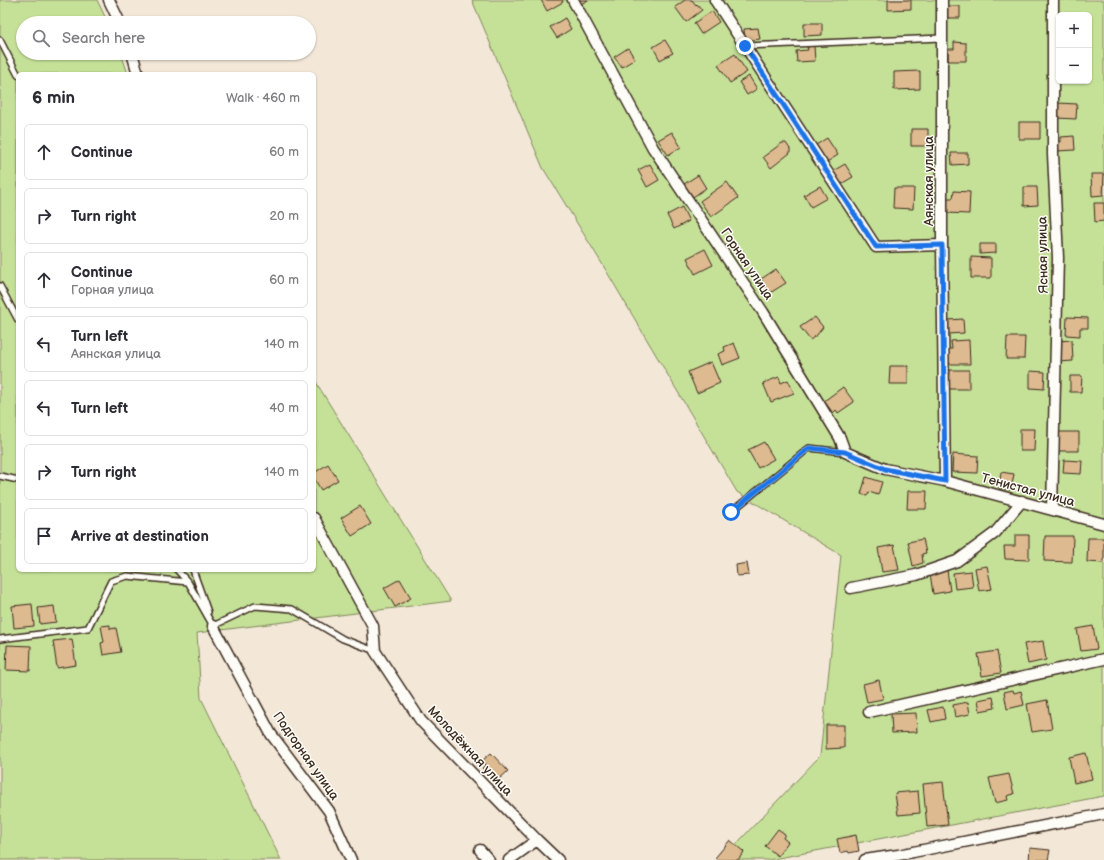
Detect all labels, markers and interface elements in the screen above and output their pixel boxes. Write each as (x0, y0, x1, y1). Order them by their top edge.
map controls (1056, 12, 1092, 84)
button: + (1056, 12, 1092, 48)
search box (16, 16, 316, 60)
icon: search (30, 27, 52, 49)
text: Search here (62, 29, 145, 48)
route end (736, 37, 754, 55)
button: − (1056, 48, 1092, 84)
text: 6 min (32, 88, 75, 108)
text: Walk · 460 m (226, 90, 300, 106)
street label: Аянская улица (921, 136, 937, 227)
icon: ahead (33, 141, 55, 163)
text: Continue (71, 143, 133, 162)
text: 60 m (269, 144, 299, 160)
icon: right (33, 205, 55, 227)
text: Turn right (71, 207, 136, 226)
text: 20 m (269, 208, 299, 224)
street label: Ясная улица (1034, 216, 1052, 294)
street label: Горная улица (717, 225, 777, 303)
text: Continue (71, 263, 133, 282)
icon: ahead (33, 269, 55, 291)
text: 60 m (269, 272, 299, 288)
text: Горная улица (71, 282, 154, 298)
text: Turn left (71, 327, 128, 346)
icon: left (33, 333, 55, 355)
text: 140 m (264, 336, 299, 352)
text: Аянская улица (71, 346, 161, 362)
icon: left (33, 397, 55, 419)
text: Turn left (71, 399, 128, 418)
text: 40 m (269, 400, 299, 416)
icon: right (33, 461, 55, 483)
text: Turn right (71, 463, 136, 482)
text: 140 m (264, 464, 299, 480)
street label: Тенистая улица (980, 470, 1077, 510)
route start (722, 503, 740, 521)
icon: arrive (33, 525, 55, 547)
text: Arrive at destination (71, 527, 209, 546)
street label: Молодёжная улица (424, 703, 516, 800)
street label: Подгорная улица (269, 709, 343, 804)

